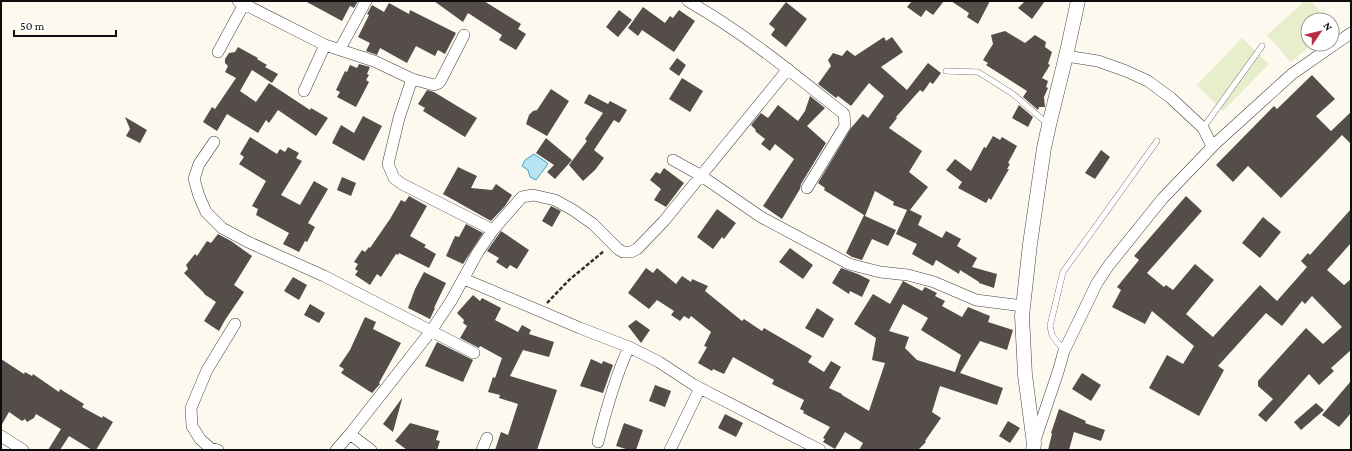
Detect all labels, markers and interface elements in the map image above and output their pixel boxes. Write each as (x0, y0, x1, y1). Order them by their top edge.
scale bar (14, 12, 116, 38)
north arrow (1300, 12, 1340, 52)
text: 50 m (20, 19, 45, 33)
text: N (1321, 20, 1336, 33)

